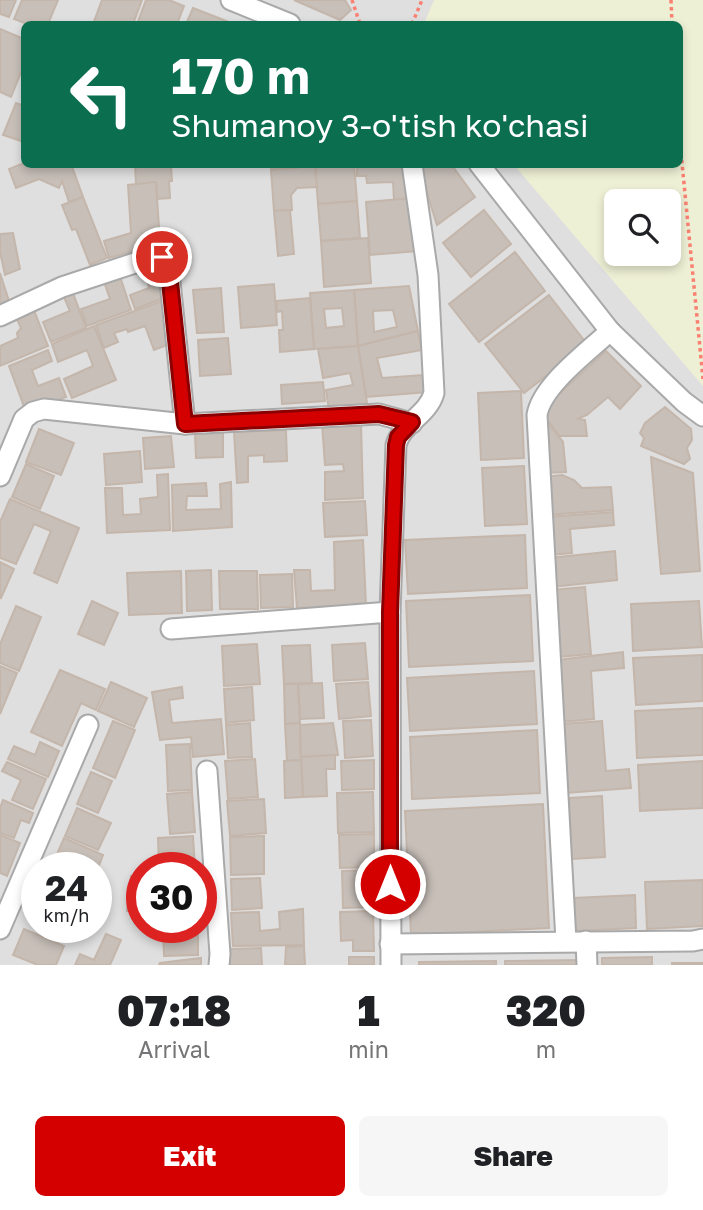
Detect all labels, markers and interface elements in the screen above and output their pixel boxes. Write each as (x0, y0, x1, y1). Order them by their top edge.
text: 170 m (171, 46, 310, 105)
icon: left (56, 49, 147, 140)
text: Shumanoy 3-o'tish ko'chasi (171, 106, 589, 144)
map controls (604, 189, 681, 266)
button: search (604, 189, 681, 266)
pin (132, 227, 192, 287)
icon: arrive (143, 238, 181, 276)
position arrow (353, 847, 427, 921)
speed limit sign: 30 (126, 852, 217, 943)
text: 24 (45, 867, 88, 909)
text: km/h (44, 904, 89, 926)
text: 07:18 (117, 985, 231, 1035)
text: 1 (357, 985, 380, 1035)
text: 320 (506, 985, 586, 1035)
text: Arrival (138, 1035, 210, 1063)
text: min (348, 1035, 389, 1063)
text: m (536, 1035, 556, 1063)
button: Exit (35, 1116, 345, 1196)
button: Share (359, 1116, 668, 1196)

